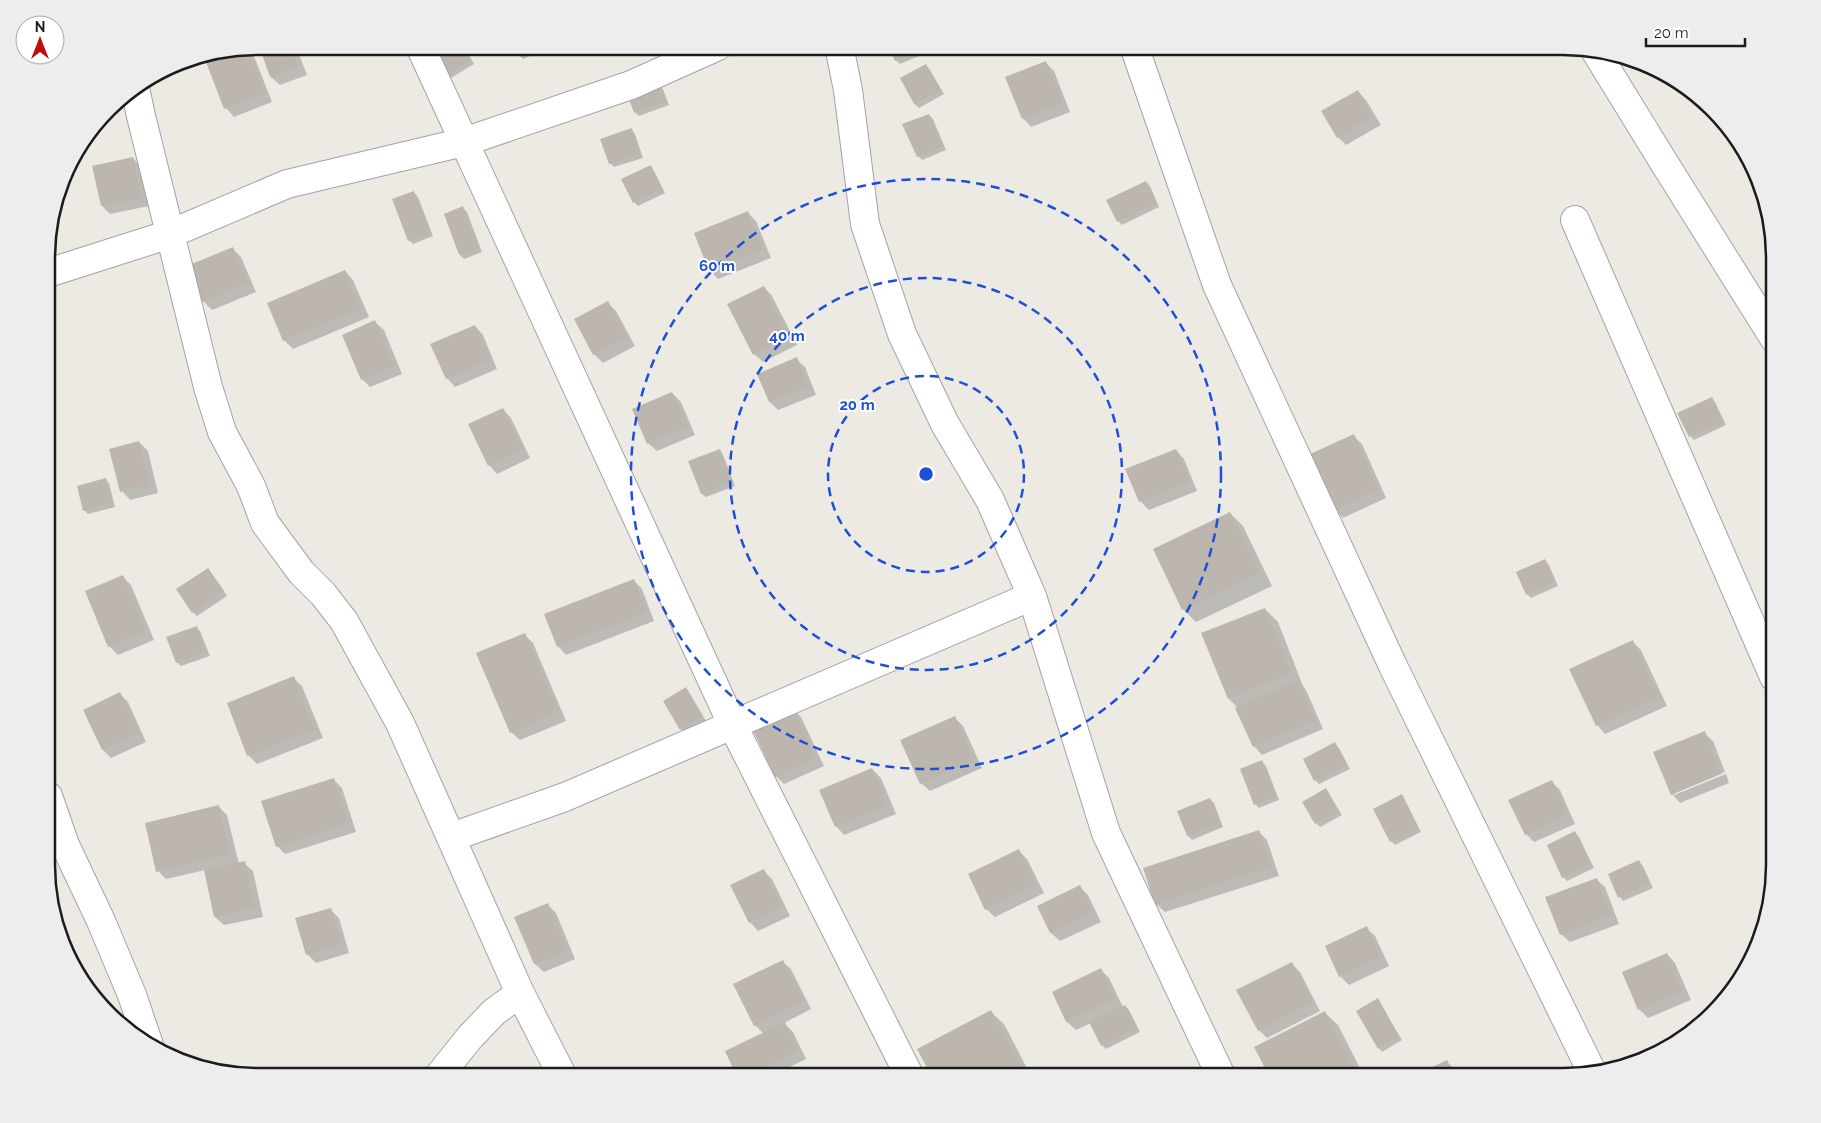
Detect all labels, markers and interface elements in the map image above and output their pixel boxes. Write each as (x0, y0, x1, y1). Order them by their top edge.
north arrow (15, 15, 65, 65)
scale bar (1646, 15, 1745, 47)
text: N (35, 19, 45, 35)
text: 20 m (1654, 24, 1689, 42)
text: 60 m (699, 257, 735, 275)
text: 40 m (769, 327, 805, 345)
text: 20 m (839, 396, 875, 414)
centre of rings (917, 465, 935, 483)

